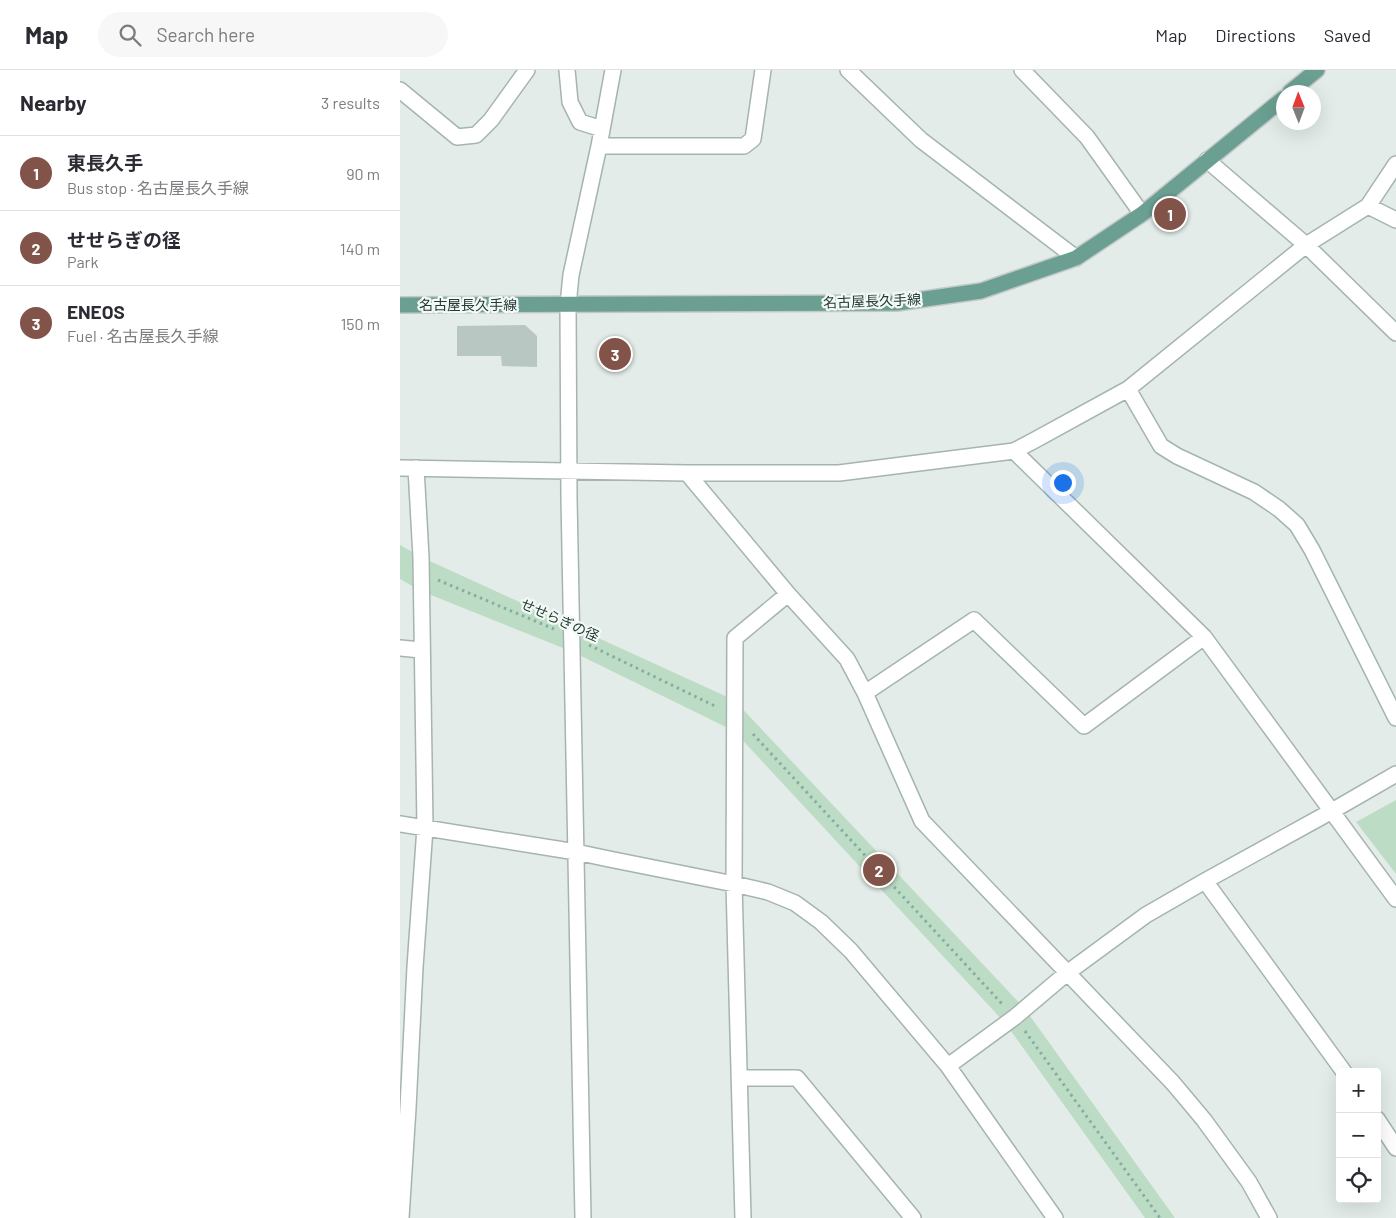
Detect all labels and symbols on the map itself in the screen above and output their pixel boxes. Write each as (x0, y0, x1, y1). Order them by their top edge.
north arrow (1276, 85, 1321, 130)
pin: 1 (1154, 195, 1186, 233)
street label: 名古屋長久手線 (823, 290, 921, 311)
street label: 名古屋長久手線 (419, 296, 517, 313)
pin: 3 (599, 335, 631, 373)
your location (1050, 470, 1076, 496)
street label: せせらぎの径 (518, 595, 602, 644)
pin: 2 (863, 851, 895, 889)

